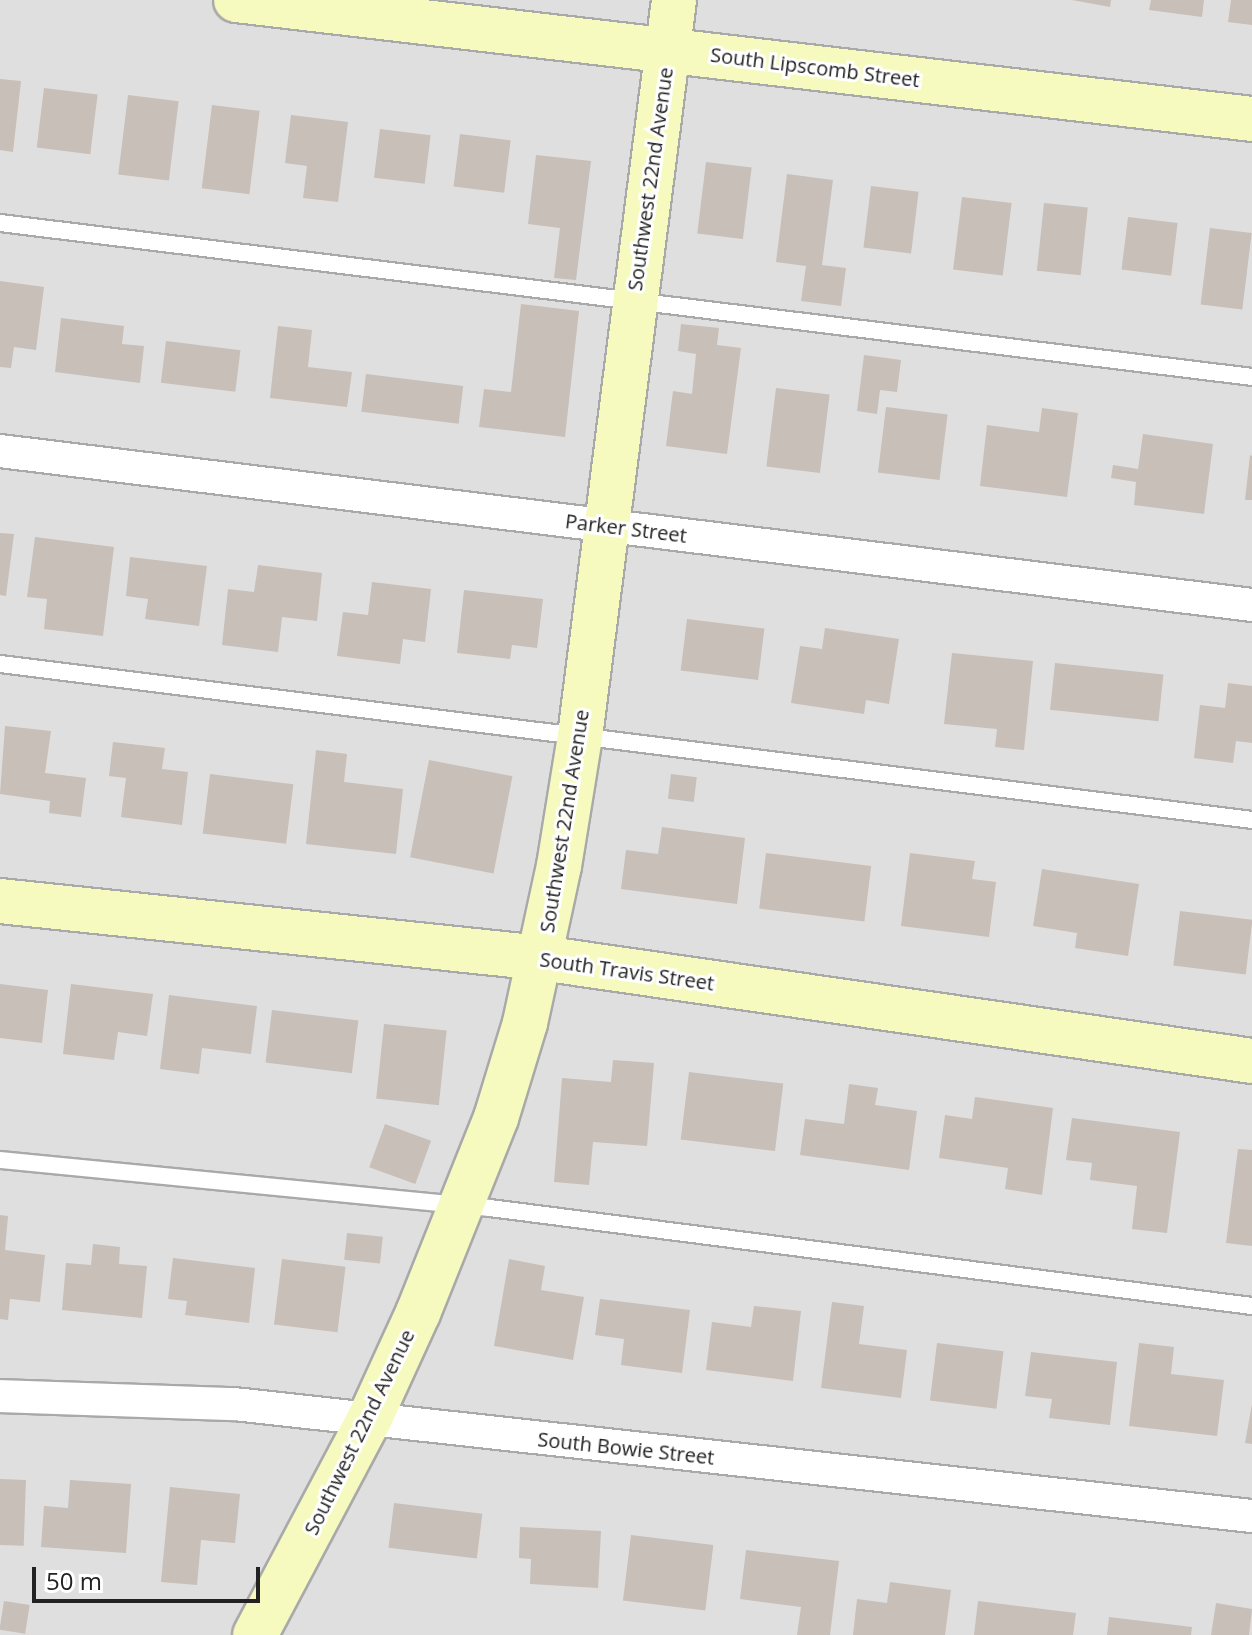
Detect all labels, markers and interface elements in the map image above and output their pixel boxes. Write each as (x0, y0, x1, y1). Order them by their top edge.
street label: South Lipscomb Street (709, 42, 921, 92)
street label: Southwest 22nd Avenue (622, 66, 678, 292)
street label: Parker Street (564, 509, 688, 547)
street label: Southwest 22nd Avenue (535, 708, 593, 934)
street label: South Travis Street (538, 947, 716, 995)
street label: Southwest 22nd Avenue (299, 1325, 419, 1539)
street label: South Bowie Street (536, 1427, 716, 1469)
scale bar (36, 1551, 264, 1601)
text: 50 m (46, 1564, 102, 1597)

